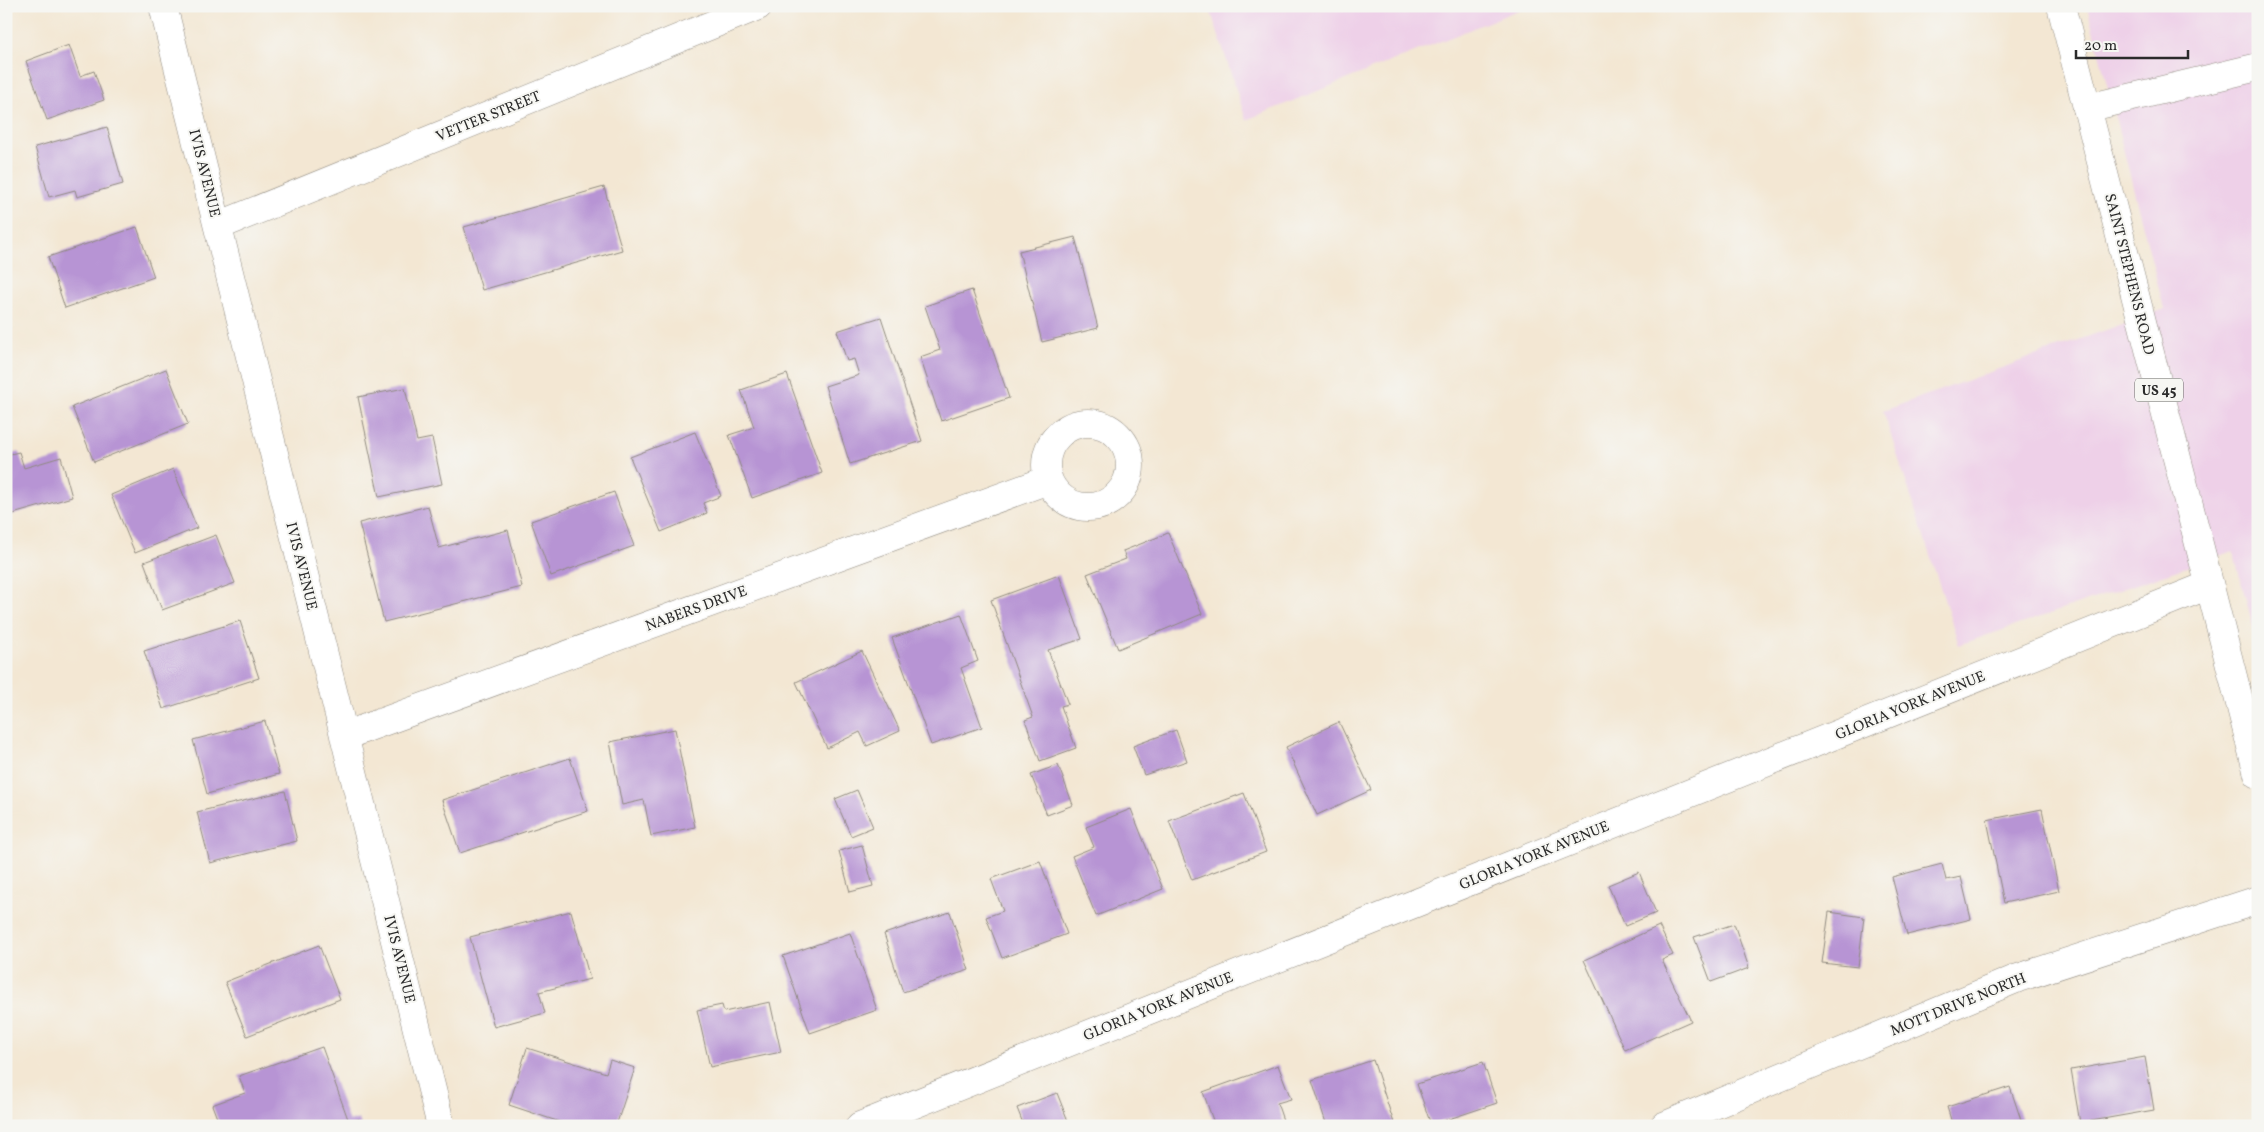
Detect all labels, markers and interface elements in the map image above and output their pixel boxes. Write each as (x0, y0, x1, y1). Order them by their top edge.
scale bar (2076, 28, 2189, 60)
text: 20 m (2084, 36, 2117, 57)
street label: VETTER STREET (433, 87, 544, 148)
street label: IVIS AVENUE (182, 127, 225, 220)
street label: SAINT STEPHENS ROAD (2098, 192, 2159, 357)
road number: US 45 (2135, 378, 2183, 402)
street label: IVIS AVENUE (279, 520, 322, 613)
street label: NABERS DRIVE (643, 581, 750, 638)
street label: GLORIA YORK AVENUE (1832, 667, 1989, 746)
street label: GLORIA YORK AVENUE (1456, 817, 1613, 896)
street label: IVIS AVENUE (377, 913, 420, 1006)
street label: GLORIA YORK AVENUE (1080, 968, 1237, 1047)
street label: MOTT DRIVE NORTH (1888, 969, 2030, 1042)

